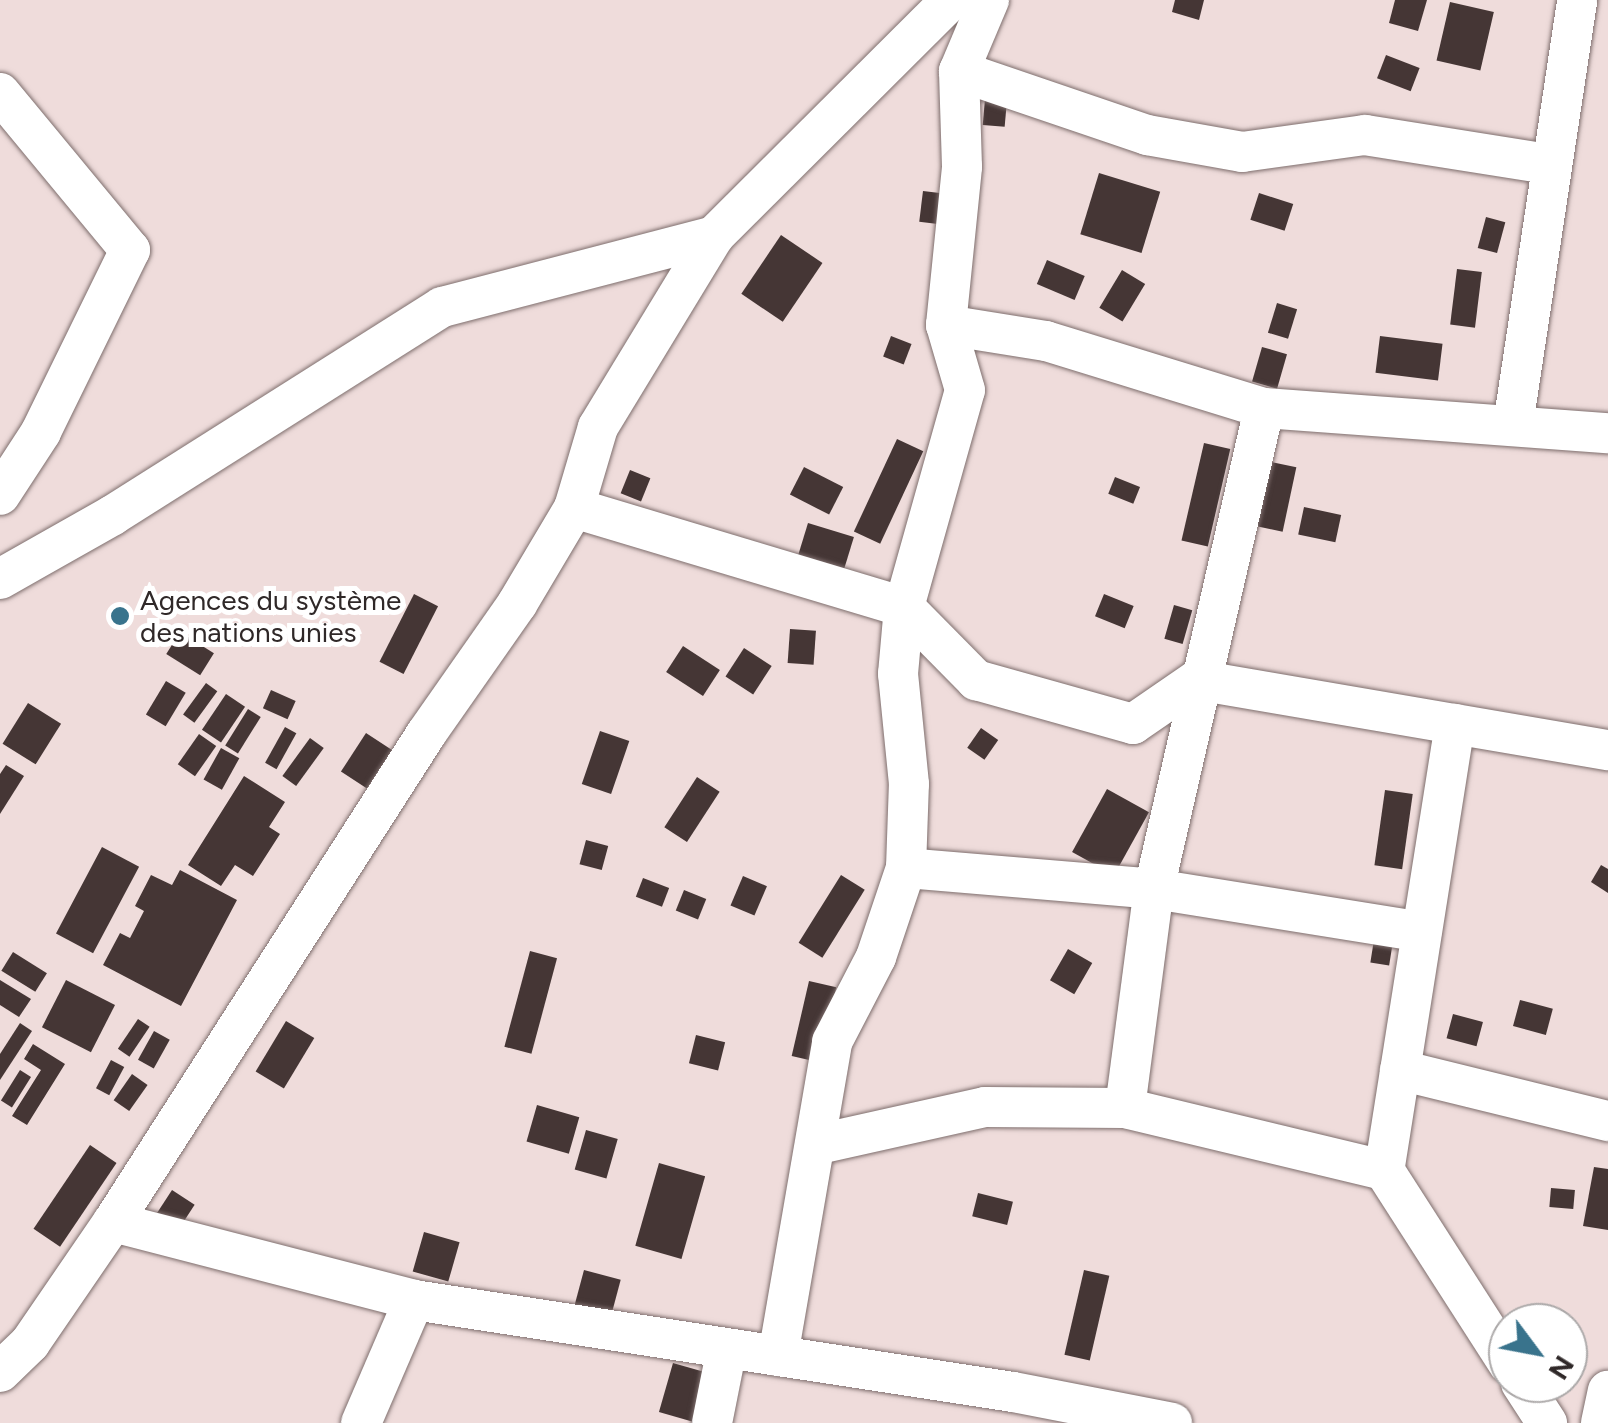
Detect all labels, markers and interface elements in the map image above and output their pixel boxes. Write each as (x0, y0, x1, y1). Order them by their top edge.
place label: Agences du système des nations unies (140, 583, 401, 649)
marker: Agences du système des nations unies (109, 605, 131, 627)
north arrow (1488, 1303, 1588, 1403)
text: N (1542, 1350, 1582, 1386)

